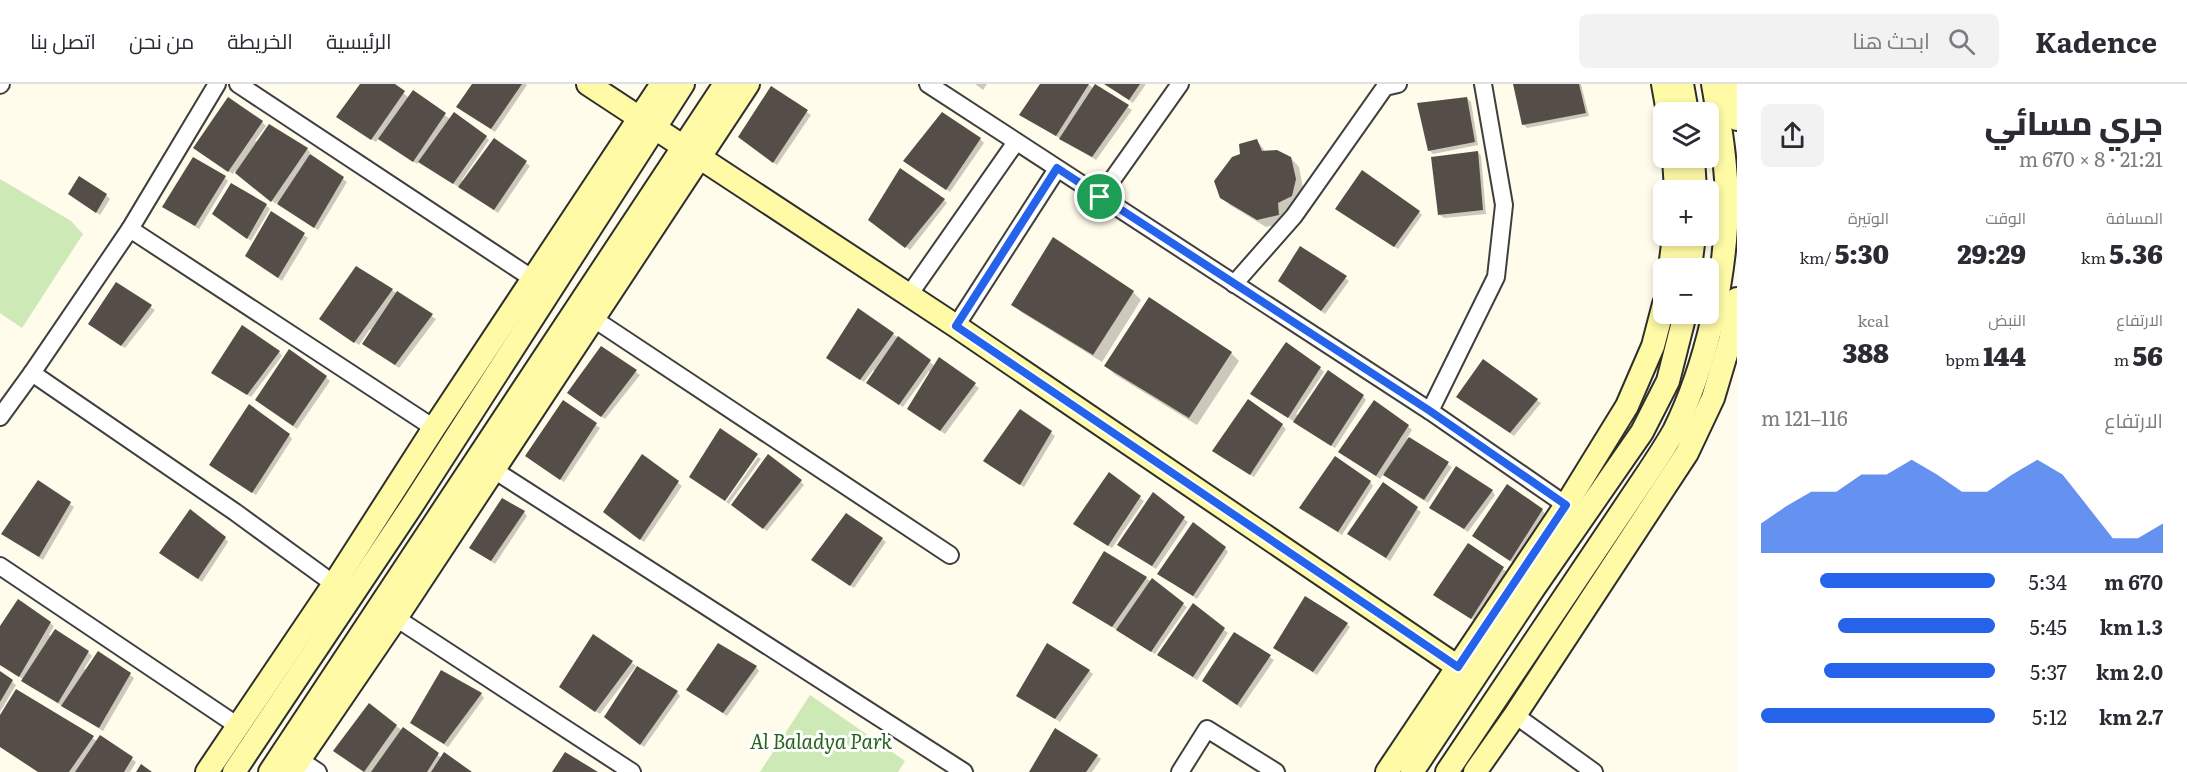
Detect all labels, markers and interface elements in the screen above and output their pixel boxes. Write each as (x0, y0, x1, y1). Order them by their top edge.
search box (1579, 14, 1999, 68)
text: Kadence (2035, 20, 2157, 62)
text: ابحث هنا (1852, 23, 1930, 56)
text: اتصل بنا (30, 24, 96, 55)
text: من نحن (129, 24, 194, 55)
text: الخريطة (227, 24, 293, 55)
text: الرئيسية (326, 24, 392, 55)
icon: search (1945, 25, 1978, 58)
text: جري مسائي (1985, 96, 2163, 145)
map controls (1653, 102, 1719, 324)
button: layers (1653, 102, 1719, 168)
button: share (1761, 104, 1824, 167)
text: 21:21 · 8 × 670 m (2019, 143, 2163, 173)
pin (1074, 171, 1125, 222)
icon: arrive (1083, 180, 1116, 213)
button: + (1653, 180, 1719, 246)
text: الوتيرة (1848, 205, 1889, 229)
text: الوقت (1985, 205, 2026, 229)
text: المسافة (2106, 205, 2163, 229)
text: 5:30 (1835, 233, 1889, 272)
text: 29:29 (1957, 233, 2026, 272)
text: 5.36 (2109, 233, 2163, 272)
text: /km (1799, 245, 1835, 269)
text: km (2081, 245, 2109, 269)
button: − (1653, 258, 1719, 324)
text: النبض (1988, 307, 2026, 331)
text: الارتفاع (2116, 307, 2163, 331)
text: kcal (1857, 308, 1889, 332)
text: 388 (1842, 332, 1889, 371)
text: 144 (1983, 335, 2026, 374)
text: 56 (2132, 335, 2163, 374)
text: bpm (1945, 347, 1983, 371)
text: m (2114, 347, 2132, 371)
text: 116–121 m (1761, 402, 1848, 432)
text: الارتفاع (2104, 404, 2163, 434)
text: 5:34 (2029, 566, 2067, 596)
text: 670 m (2104, 566, 2163, 596)
text: 5:45 (2029, 611, 2067, 641)
text: 1.3 km (2100, 611, 2163, 641)
text: 5:37 (2030, 656, 2067, 686)
text: 2.0 km (2096, 656, 2163, 686)
text: 5:12 (2032, 701, 2067, 731)
text: 2.7 km (2099, 701, 2163, 731)
park label: Al Baladya Park (750, 725, 892, 755)

